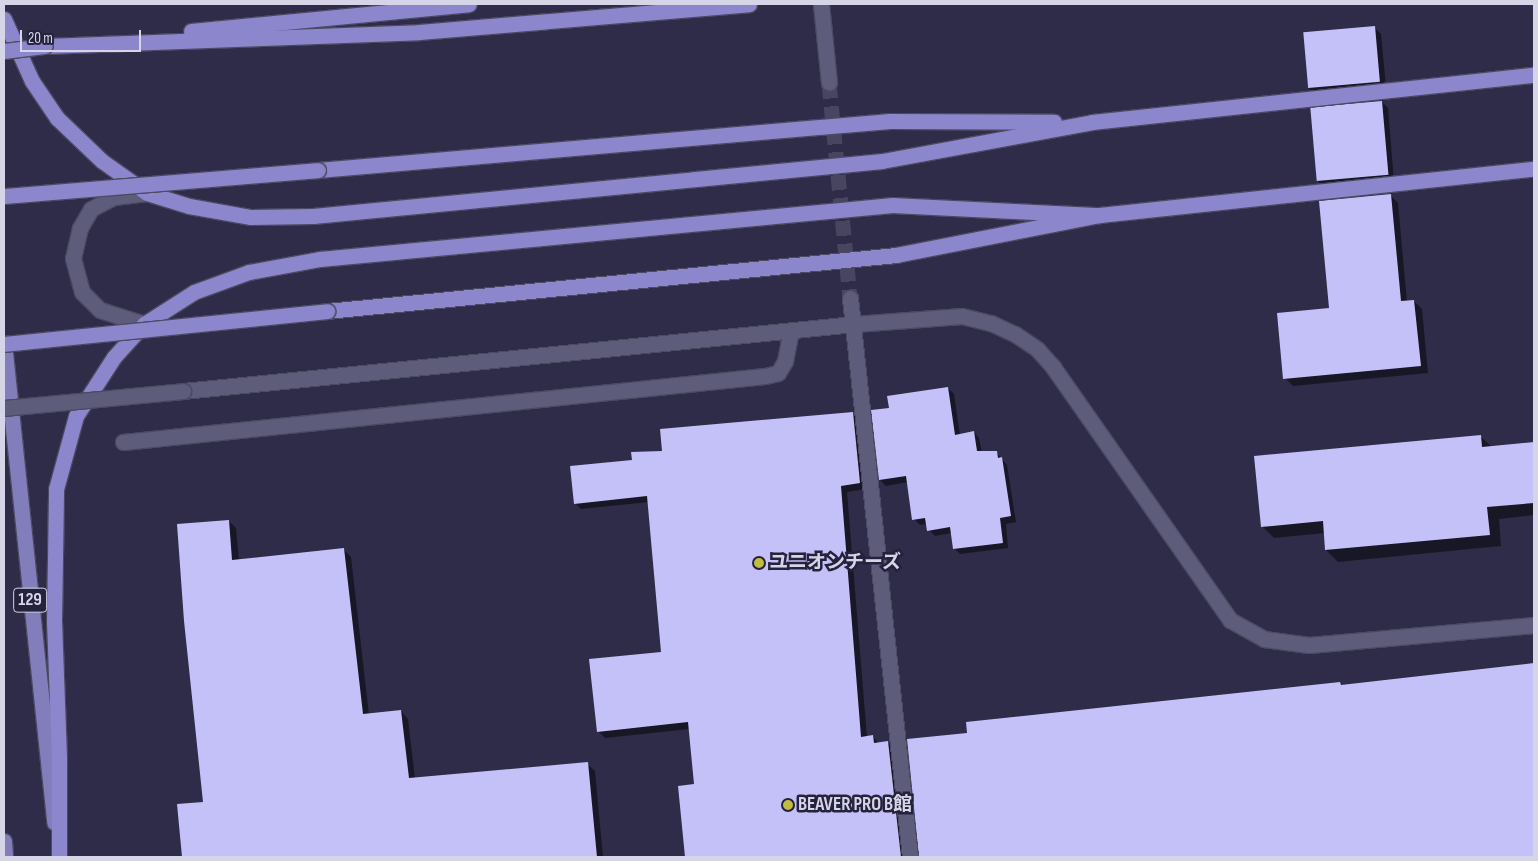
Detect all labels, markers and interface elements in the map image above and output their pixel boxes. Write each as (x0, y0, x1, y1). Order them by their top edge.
scale bar (22, 20, 144, 52)
text: 20 m (28, 29, 53, 48)
place label: ユニオンチーズ (769, 552, 902, 574)
marker: ユニオンチーズ (753, 557, 765, 569)
road number: 129 (12, 584, 48, 616)
place label: BEAVER PRO B館 (798, 794, 912, 816)
marker: BEAVER PRO B館 (782, 799, 794, 811)

